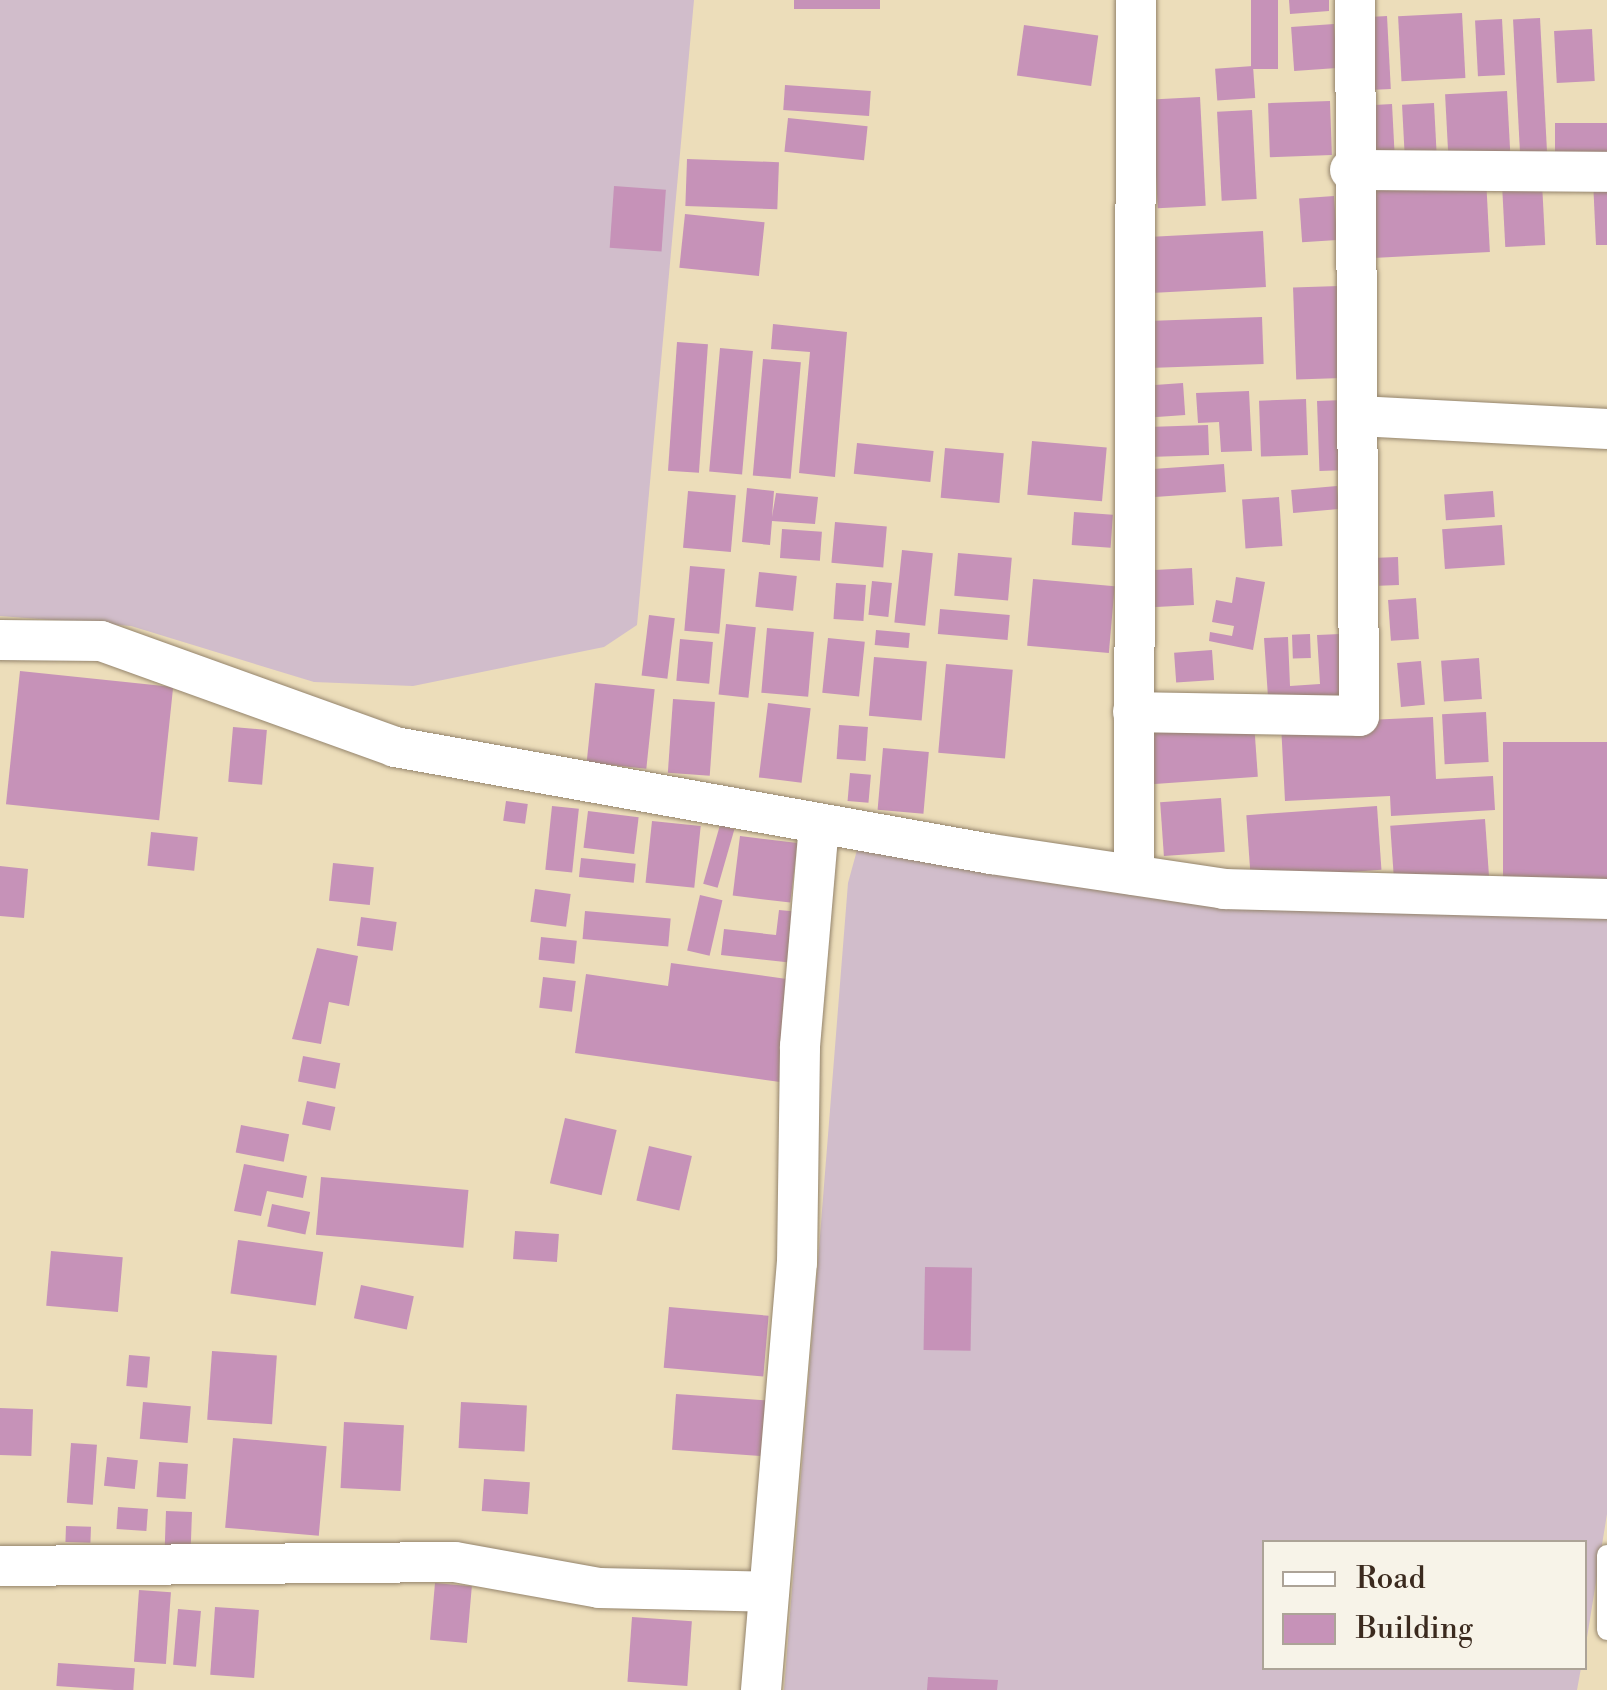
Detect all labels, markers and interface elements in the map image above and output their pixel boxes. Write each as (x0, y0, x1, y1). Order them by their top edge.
legend (1262, 1540, 1587, 1670)
text: Road (1356, 1560, 1426, 1598)
text: Building (1356, 1610, 1473, 1648)

